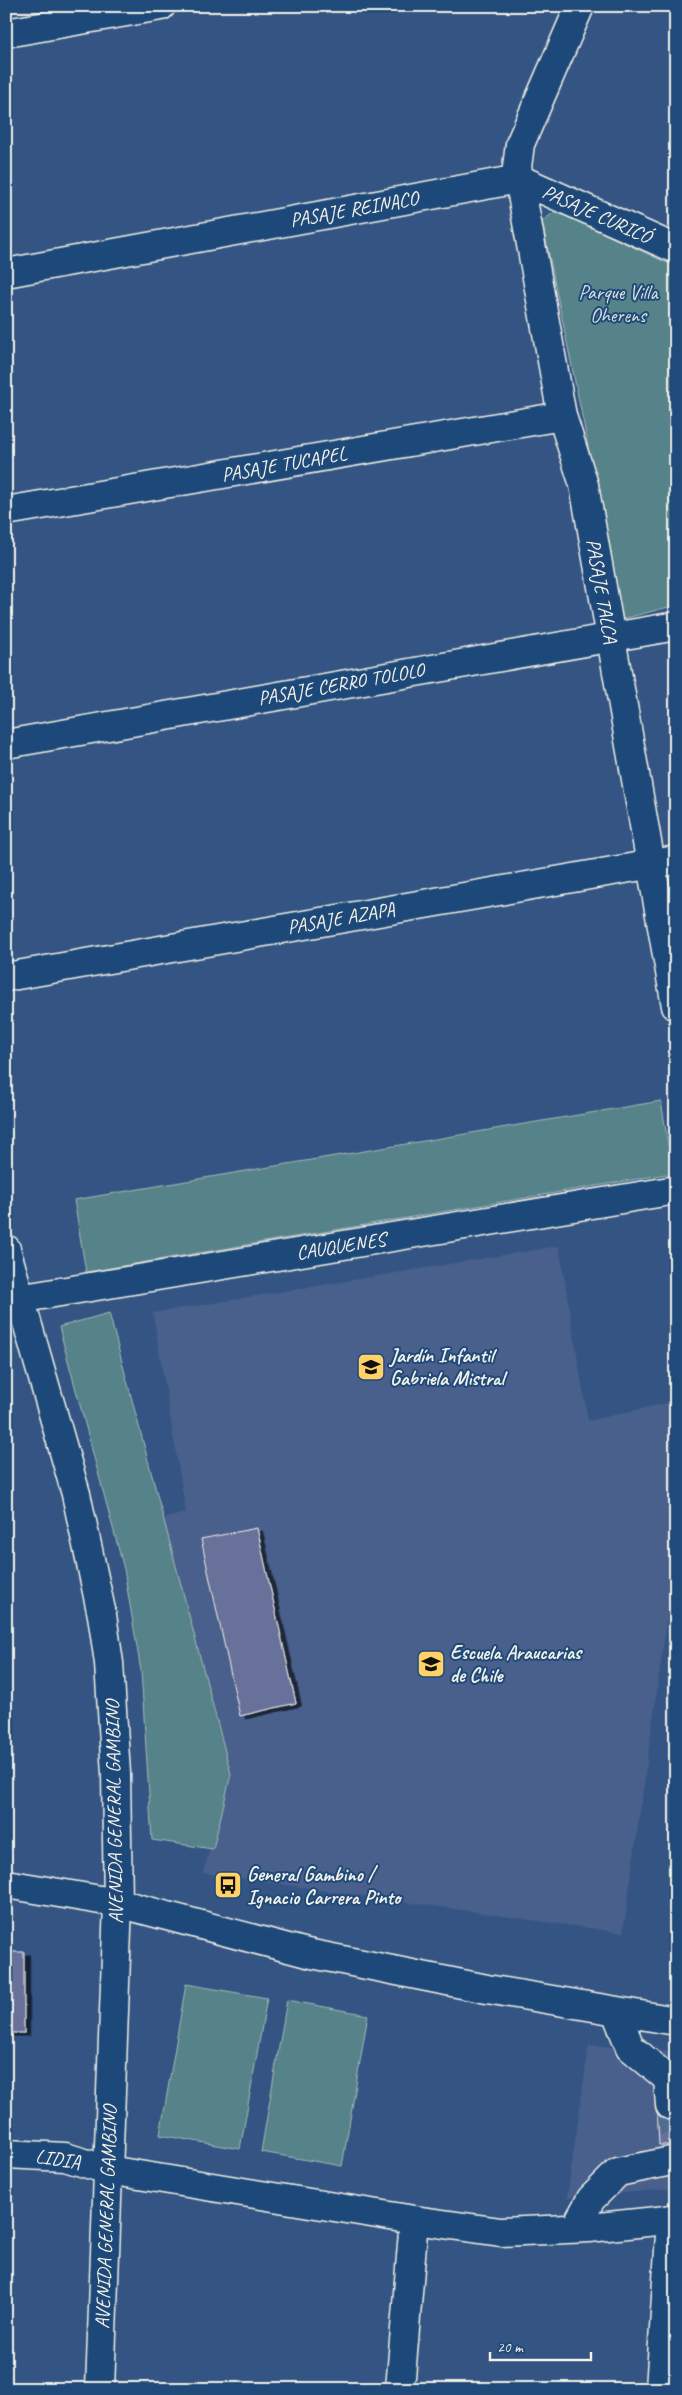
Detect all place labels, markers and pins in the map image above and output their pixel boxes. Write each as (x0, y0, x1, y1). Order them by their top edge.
place label: Jardín Infantil Gabriela Mistral (388, 1343, 508, 1391)
school or university icon: Jardín Infantil Gabriela Mistral (356, 1352, 386, 1382)
place label: Escuela Araucarias de Chile (450, 1640, 583, 1688)
school or university icon: Escuela Araucarias de Chile (416, 1649, 446, 1679)
place label: General Gambino / Ignacio Carrera Pinto (247, 1862, 402, 1910)
bus stop icon: General Gambino / Ignacio Carrera Pinto (213, 1870, 243, 1900)

